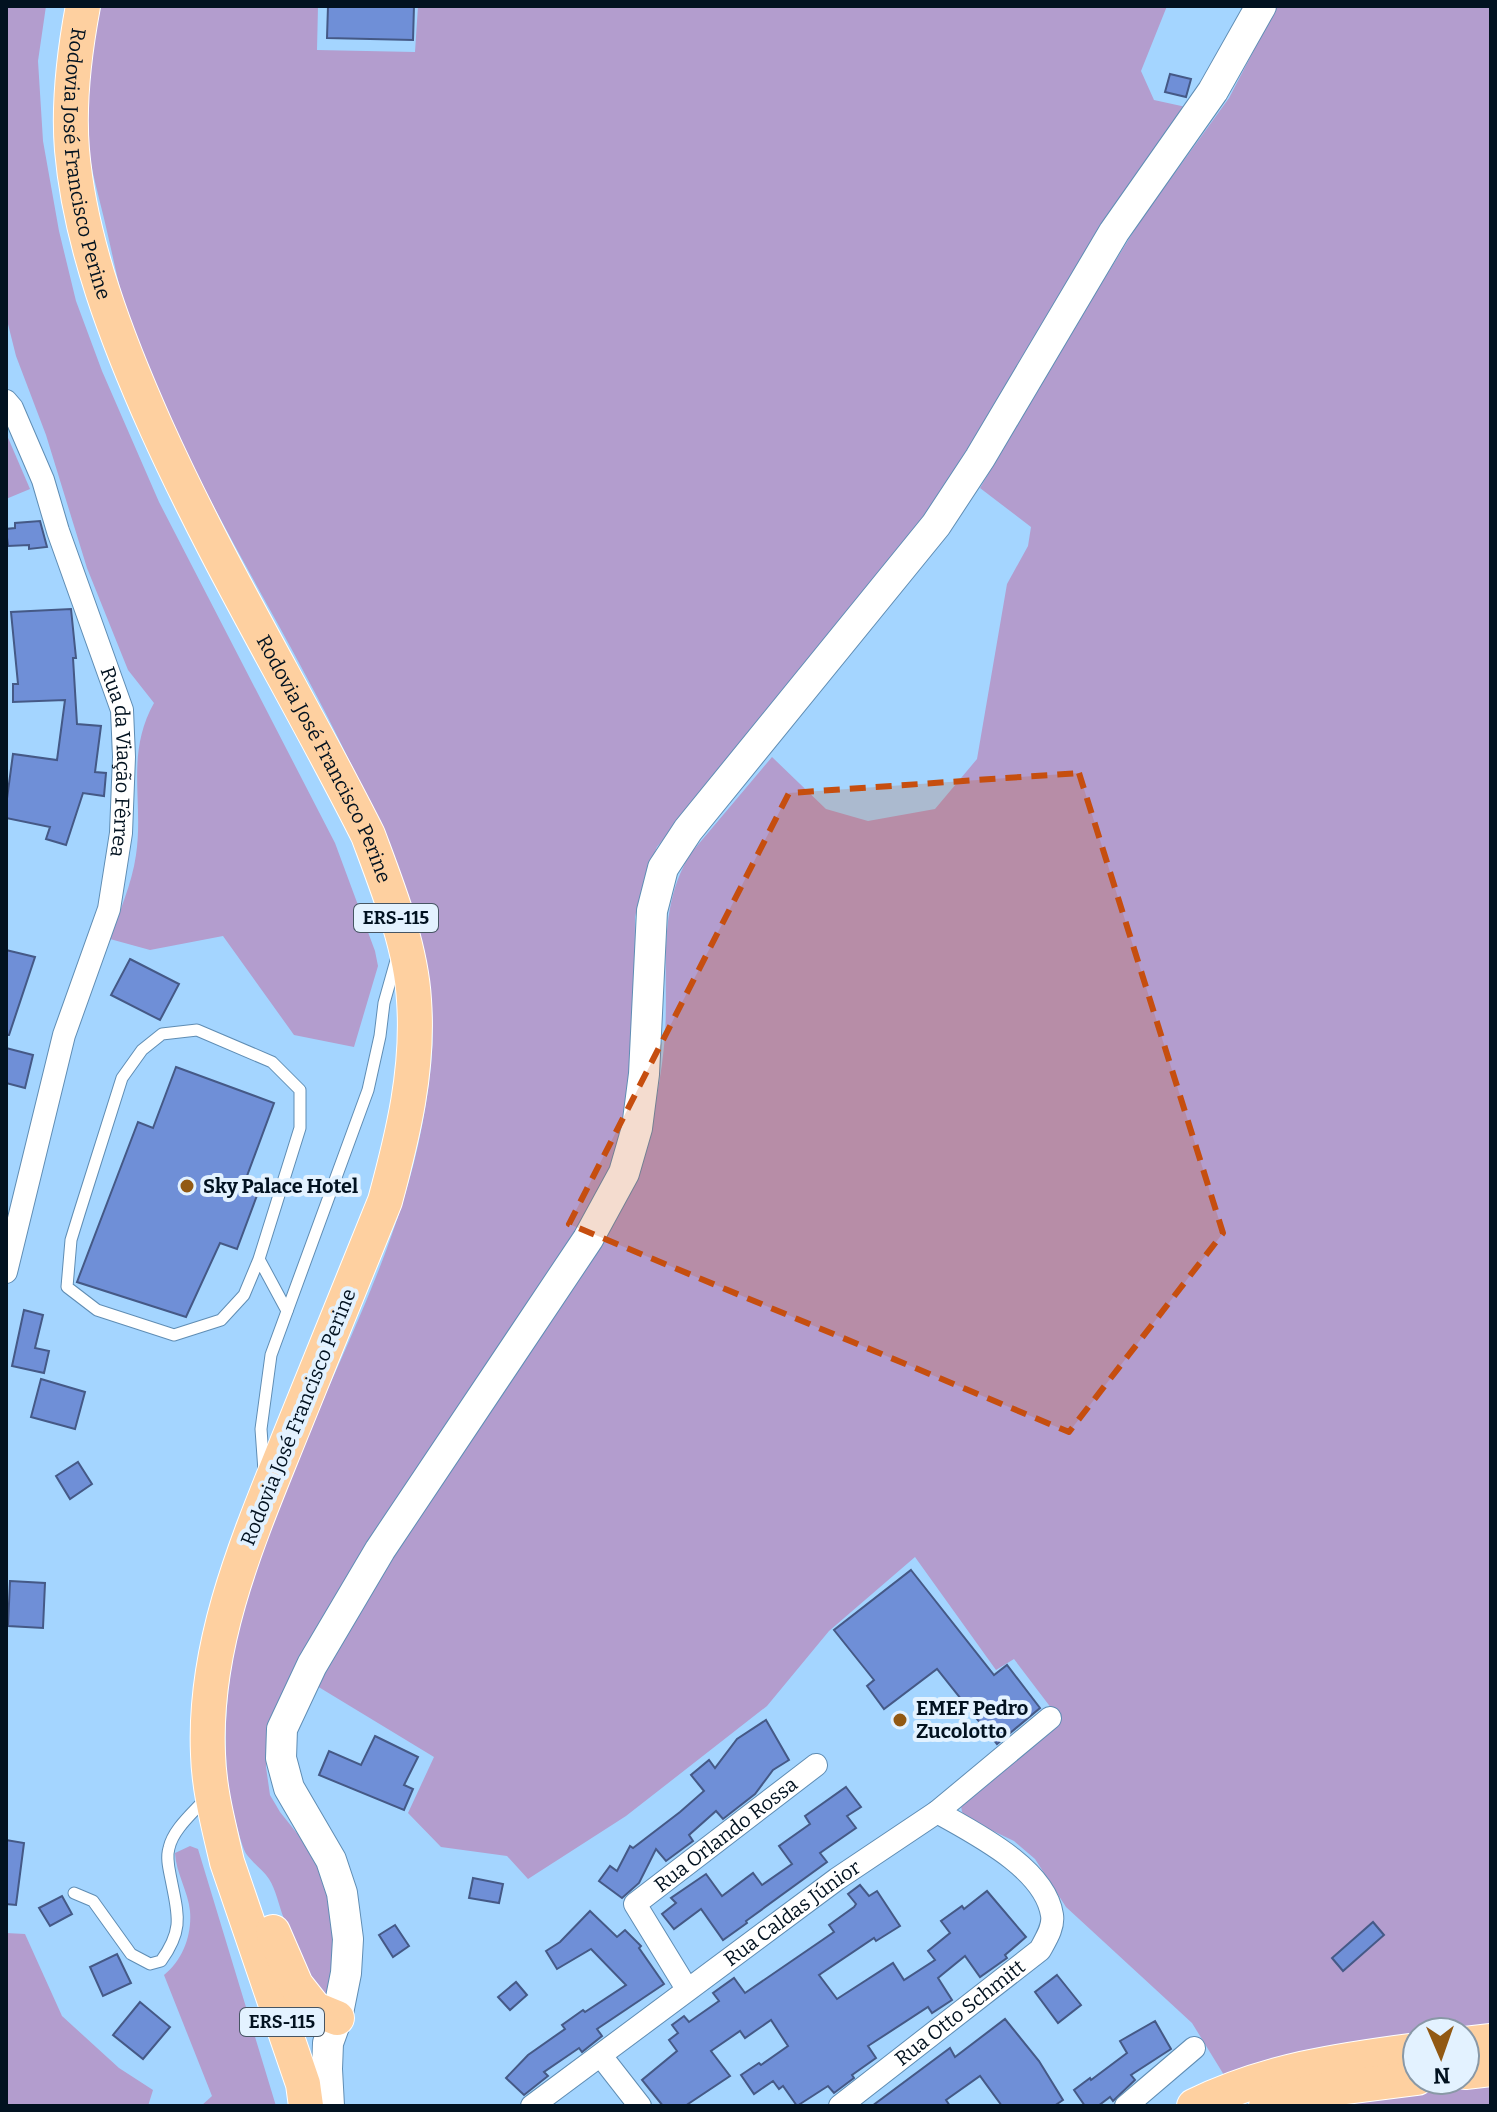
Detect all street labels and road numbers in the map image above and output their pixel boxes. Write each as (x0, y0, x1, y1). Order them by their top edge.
street label: Rodovia José Francisco Perine (59, 26, 116, 303)
street label: Rodovia José Francisco Perine (252, 631, 397, 886)
street label: Rua da Viação Fêrrea (95, 663, 136, 859)
road number: ERS-115 (354, 904, 438, 932)
street label: Rodovia José Francisco Perine (235, 1285, 361, 1549)
street label: Rua Orlando Rossa (649, 1772, 802, 1897)
street label: Rua Caldas Júnior (719, 1855, 865, 1971)
street label: Rua Otto Schmitt (890, 1954, 1030, 2071)
road number: ERS-115 (240, 2008, 324, 2036)

